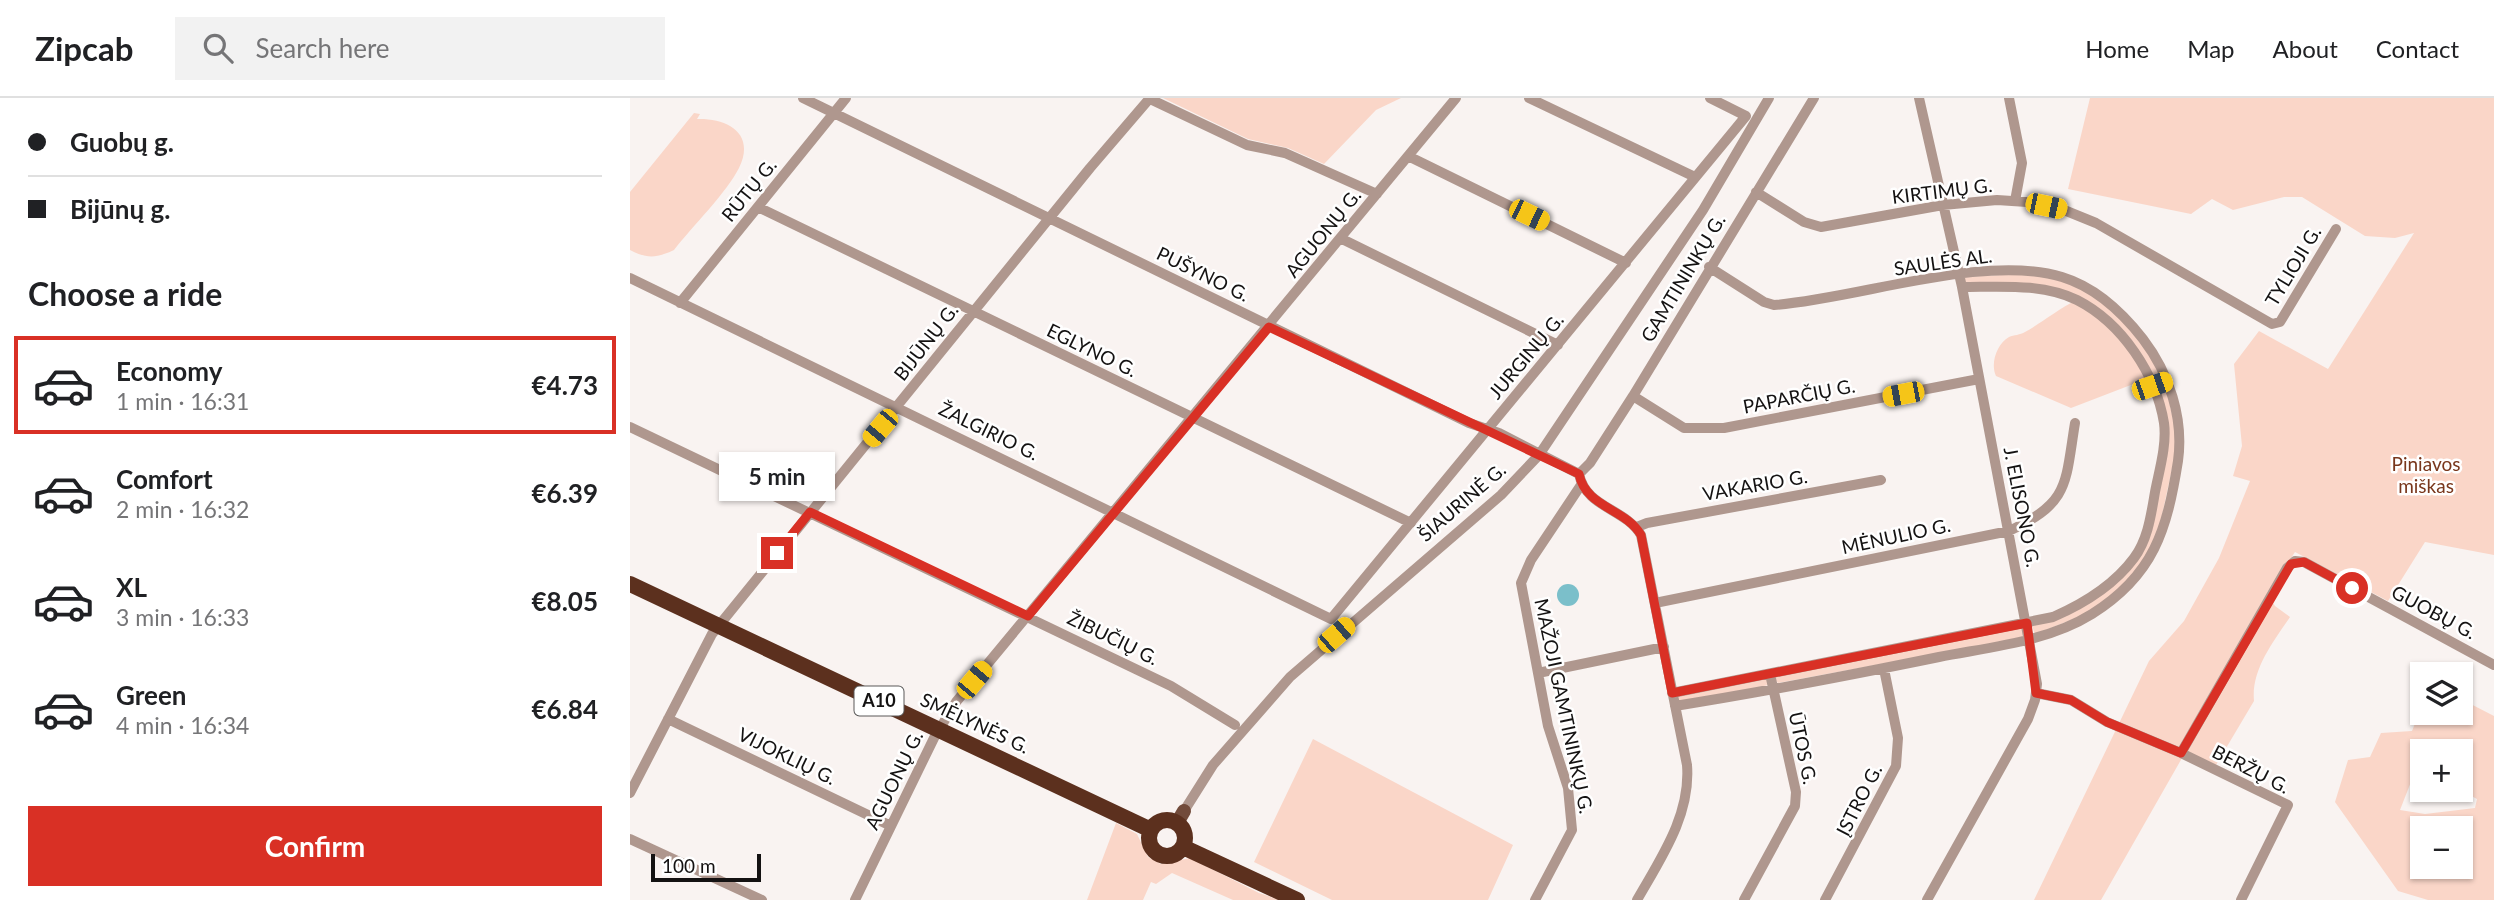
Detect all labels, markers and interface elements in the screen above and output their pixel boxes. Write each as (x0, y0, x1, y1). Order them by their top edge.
search box (175, 17, 665, 80)
text: Zipcab (35, 28, 133, 68)
icon: search (199, 29, 237, 67)
text: Search here (255, 32, 390, 64)
text: Home (2085, 34, 2149, 63)
text: Map (2187, 34, 2235, 63)
text: About (2273, 34, 2338, 63)
text: Contact (2376, 34, 2459, 63)
text: Guobų g. (70, 126, 174, 158)
street label: RŪTŲ G. (716, 154, 781, 226)
street label: KIRTIMŲ G. (1891, 173, 1993, 208)
street label: AGUONŲ G. (1280, 184, 1365, 282)
car (2024, 191, 2069, 221)
text: Bijūnų g. (70, 193, 170, 225)
car (1506, 196, 1553, 234)
street label: GAMTININKŲ G. (1635, 210, 1730, 346)
street label: TYLIOJI G. (2260, 222, 2325, 310)
street label: PUŠYNO G. (1153, 241, 1253, 306)
street label: SAULĖS AL. (1892, 243, 1994, 280)
text: Choose a ride (28, 274, 222, 313)
street label: BIJŪNŲ G. (888, 299, 963, 385)
street label: JURGINŲ G. (1483, 308, 1568, 403)
street label: EGLYNO G. (1043, 318, 1141, 381)
icon: car (32, 354, 95, 417)
text: Economy (116, 355, 222, 387)
text: €4.73 (532, 369, 598, 401)
car (2129, 369, 2176, 403)
street label: PAPARČIŲ G. (1741, 373, 1857, 418)
car (1881, 380, 1926, 408)
text: 1 min · 16:31 (116, 387, 249, 415)
street label: ŽALGIRIO G. (936, 396, 1043, 465)
car (859, 405, 902, 451)
street label: J. ELISONO G. (2000, 445, 2045, 569)
callout: 5 min (719, 452, 835, 500)
park label: Piniavos miškas (2392, 452, 2460, 497)
street label: ŠIAURINĖ G. (1413, 457, 1510, 546)
icon: car (32, 462, 95, 525)
text: 5 min (748, 462, 806, 490)
text: Comfort (116, 463, 213, 495)
street label: VAKARIO G. (1701, 464, 1809, 505)
text: €6.39 (532, 477, 598, 509)
text: 2 min · 16:32 (116, 495, 249, 523)
street label: MĖNULIO G. (1839, 513, 1952, 558)
route end (761, 537, 793, 569)
icon: car (32, 570, 95, 633)
text: XL (116, 571, 147, 603)
route start (2336, 572, 2368, 604)
street label: GUOBŲ G. (2388, 580, 2480, 643)
text: €8.05 (532, 585, 598, 617)
street label: MAŽOJI GAMTININKŲ G. (1530, 596, 1599, 816)
text: 3 min · 16:33 (116, 603, 249, 631)
street label: ŽIBUČIŲ G. (1064, 606, 1162, 669)
car (1314, 613, 1359, 657)
car (953, 657, 996, 703)
map controls (2410, 662, 2473, 879)
button: layers (2410, 662, 2473, 725)
icon: car (32, 678, 95, 741)
text: Green (116, 679, 186, 711)
road number: A10 (854, 686, 904, 716)
street label: SMĖLYNĖS G. (917, 687, 1033, 758)
text: €6.84 (532, 693, 598, 725)
street label: ŪTOS G. (1785, 710, 1822, 786)
text: 4 min · 16:34 (116, 711, 249, 739)
street label: VIJOKLIŲ G. (734, 722, 840, 789)
street label: AGUONŲ G. (860, 727, 927, 833)
street label: BERŽŲ G. (2209, 739, 2294, 798)
button: + (2410, 739, 2473, 802)
street label: ĮSTRO G. (1831, 760, 1886, 839)
button: Confirm (28, 806, 602, 886)
button: − (2410, 816, 2473, 879)
scale bar (651, 851, 761, 883)
text: 100 m (662, 854, 716, 877)

